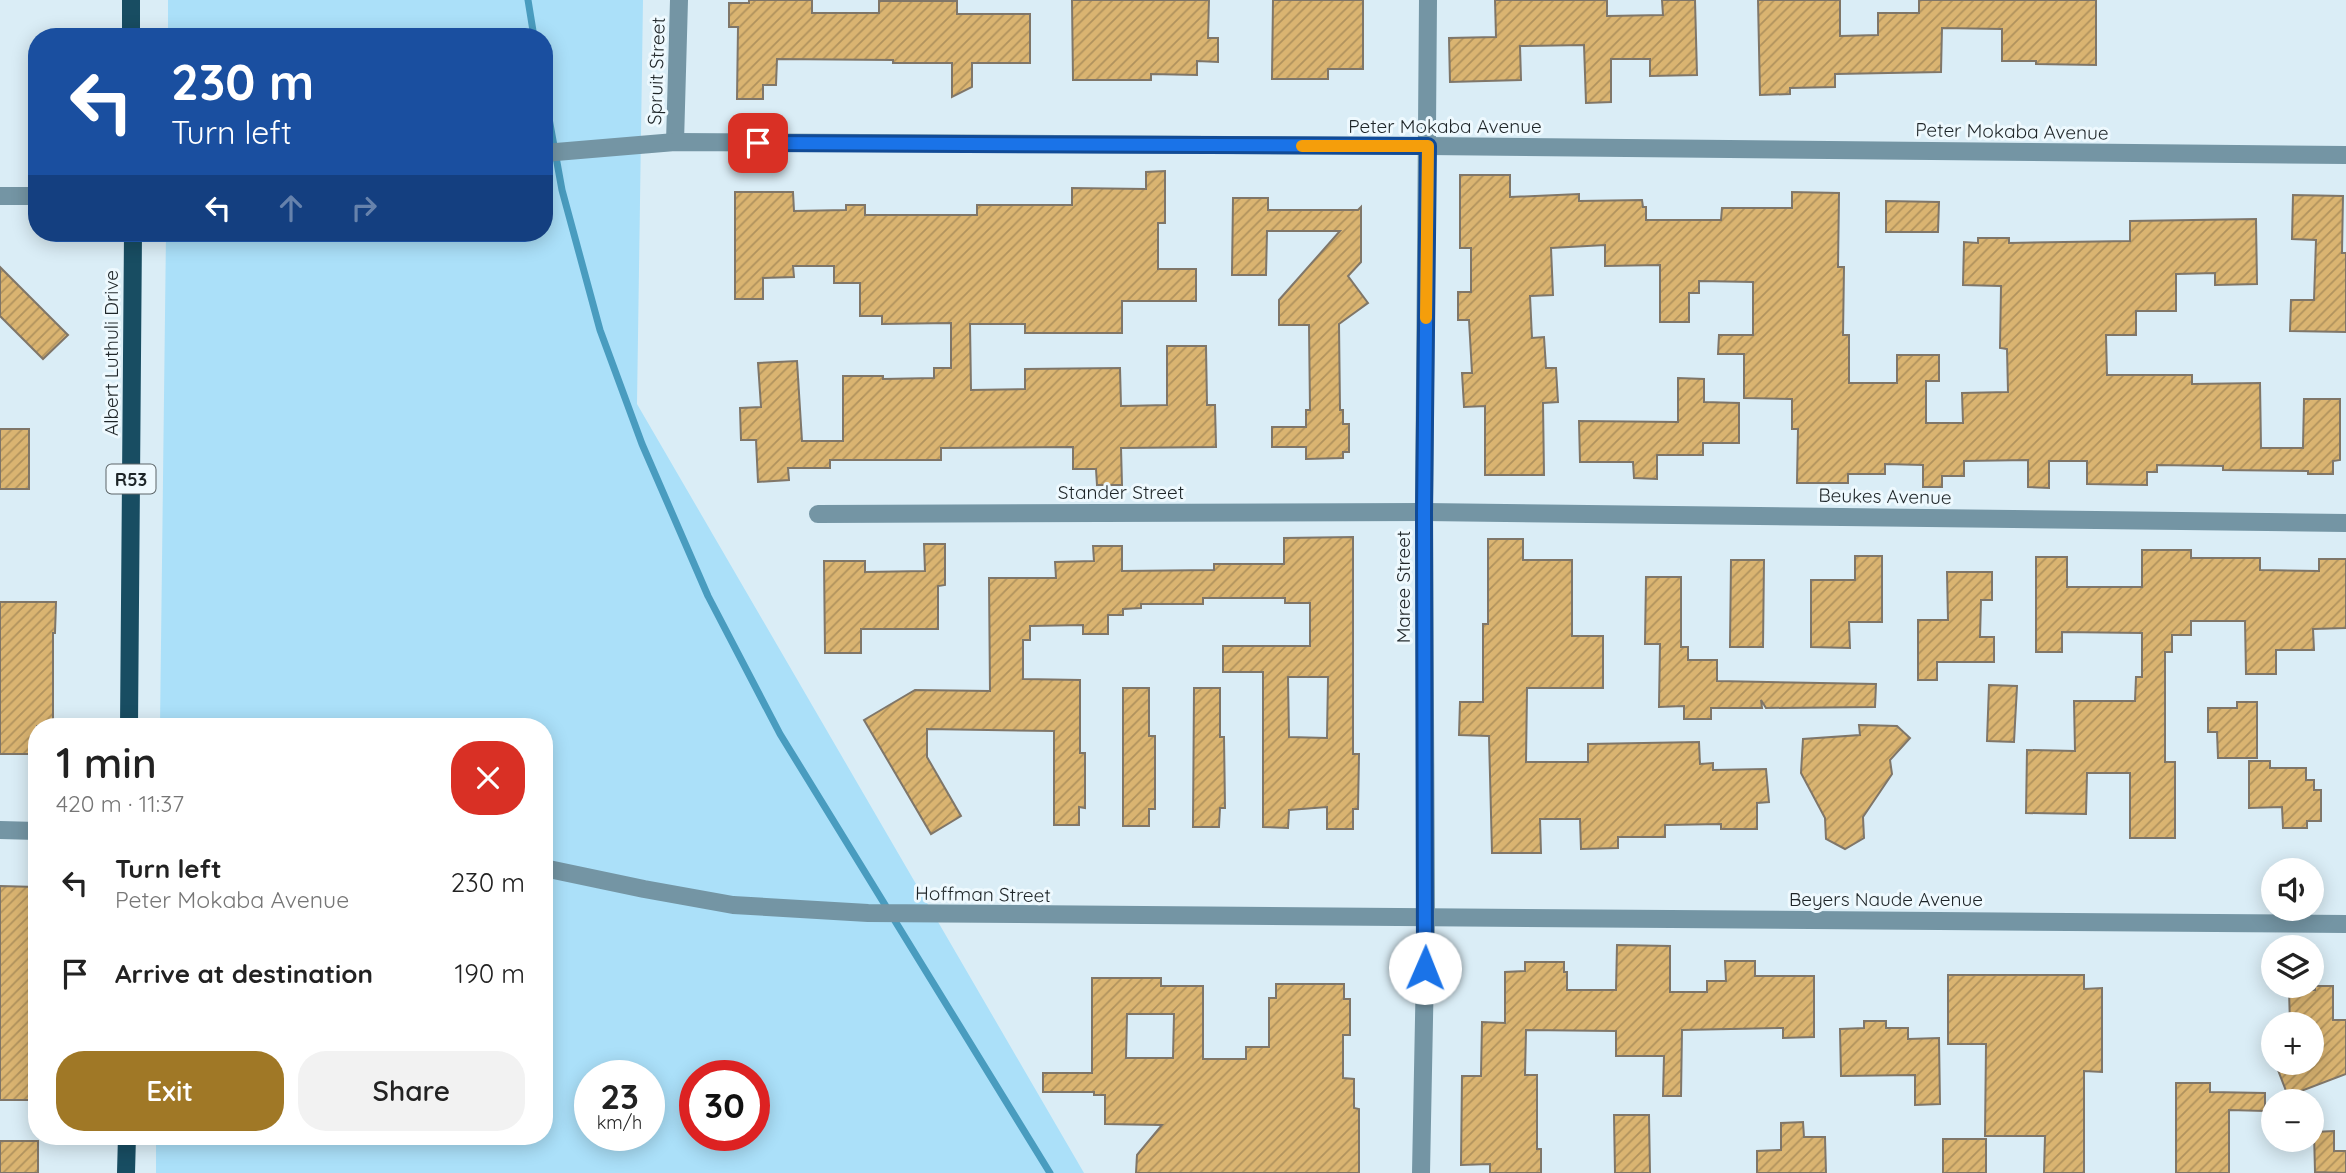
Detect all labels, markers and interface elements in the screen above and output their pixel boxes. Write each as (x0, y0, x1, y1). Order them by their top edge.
street label: Spruit Street (642, 17, 670, 125)
text: 230 m (171, 51, 314, 112)
icon: left (56, 56, 147, 147)
text: Turn left (171, 112, 292, 152)
pin (728, 113, 788, 173)
street label: Peter Mokaba Avenue (1348, 114, 1542, 138)
street label: Peter Mokaba Avenue (1915, 117, 2109, 145)
icon: arrive (739, 124, 777, 162)
icon: left (199, 189, 237, 227)
icon: ahead (272, 189, 310, 227)
icon: right (345, 189, 383, 227)
street label: Albert Luthuli Drive (99, 270, 123, 436)
road number: R53 (106, 464, 156, 494)
street label: Stander Street (1058, 480, 1184, 504)
street label: Beukes Avenue (1818, 483, 1952, 509)
street label: Maree Street (1391, 531, 1415, 643)
text: 1 min (56, 736, 157, 789)
button: close (451, 741, 525, 815)
text: 420 m · 11:37 (56, 789, 184, 818)
text: Turn left (115, 852, 222, 885)
map controls (2261, 858, 2324, 1152)
button: sound (2261, 858, 2324, 921)
icon: left (56, 864, 94, 902)
text: 230 m (451, 866, 525, 899)
street label: Hoffman Street (915, 881, 1051, 907)
text: Peter Mokaba Avenue (115, 885, 349, 914)
street label: Beyers Naude Avenue (1789, 887, 1983, 911)
position arrow (1388, 931, 1462, 1005)
button: layers (2261, 935, 2324, 998)
icon: arrive (56, 955, 94, 993)
text: Arrive at destination (115, 957, 373, 990)
text: 190 m (455, 957, 525, 990)
button: + (2261, 1012, 2324, 1075)
button: Exit (56, 1051, 284, 1131)
button: Share (298, 1051, 525, 1131)
speed limit sign: 30 (679, 1060, 770, 1151)
text: 23 (600, 1074, 639, 1118)
button: − (2261, 1089, 2324, 1152)
text: km/h (597, 1111, 642, 1134)

